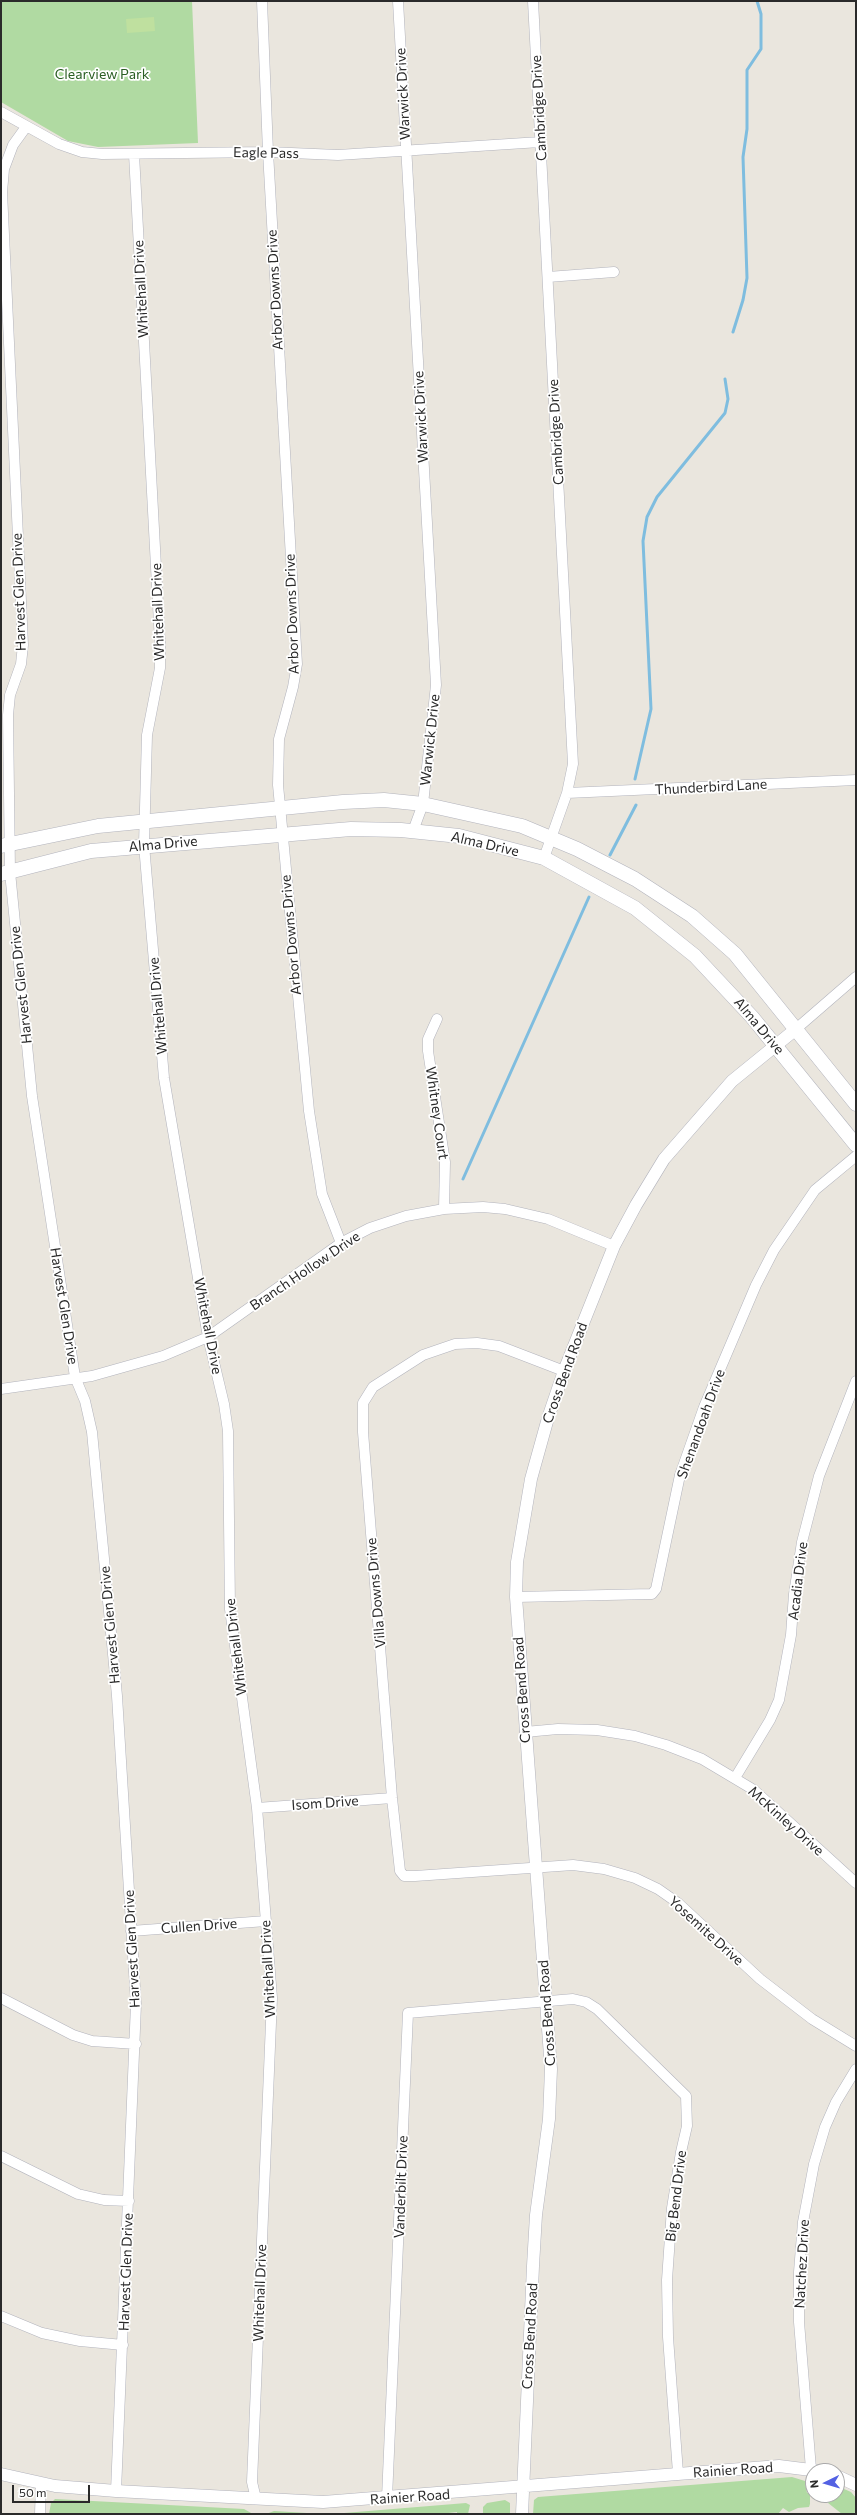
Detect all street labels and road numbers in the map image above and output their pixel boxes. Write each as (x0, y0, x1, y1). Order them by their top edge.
street label: Warwick Drive (392, 47, 414, 141)
street label: Cambridge Drive (528, 55, 550, 161)
street label: Eagle Pass (233, 144, 299, 162)
street label: Arbor Downs Drive (263, 229, 287, 351)
street label: Whitehall Drive (130, 240, 152, 338)
street label: Warwick Drive (410, 370, 432, 464)
street label: Cambridge Drive (545, 379, 567, 485)
street label: Harvest Glen Drive (9, 533, 29, 651)
street label: Arbor Downs Drive (281, 553, 303, 675)
street label: Whitehall Drive (148, 563, 168, 661)
street label: Warwick Drive (417, 693, 443, 787)
street label: Thunderbird Lane (654, 776, 768, 798)
street label: Alma Drive (449, 828, 521, 860)
street label: Alma Drive (128, 833, 198, 855)
street label: Arbor Downs Drive (277, 874, 305, 996)
street label: Harvest Glen Drive (6, 925, 36, 1045)
street label: Whitehall Drive (145, 957, 171, 1055)
street label: Alma Drive (730, 994, 788, 1058)
street label: Whitney Court (422, 1065, 452, 1161)
street label: Branch Hollow Drive (247, 1228, 363, 1314)
street label: Harvest Glen Drive (46, 1246, 82, 1366)
street label: Whitehall Drive (190, 1276, 226, 1376)
street label: Cross Bend Road (539, 1320, 591, 1426)
street label: Shenandoah Drive (673, 1367, 729, 1481)
street label: Villa Downs Drive (363, 1537, 389, 1649)
street label: Acadia Drive (785, 1541, 811, 1621)
street label: Harvest Glen Drive (96, 1565, 124, 1685)
street label: Whitehall Drive (222, 1597, 250, 1697)
street label: Cross Bend Road (510, 1636, 534, 1744)
street label: McKinley Drive (745, 1783, 827, 1859)
street label: Isom Drive (291, 1792, 359, 1814)
street label: Harvest Glen Drive (121, 1890, 143, 2008)
street label: Yosemite Drive (665, 1893, 747, 1969)
street label: Cullen Drive (160, 1915, 238, 1937)
street label: Whitehall Drive (257, 1920, 279, 2018)
street label: Cross Bend Road (535, 1959, 559, 2067)
street label: Vanderbilt Drive (391, 2135, 411, 2239)
street label: Big Bend Drive (662, 2149, 690, 2243)
street label: Harvest Glen Drive (116, 2213, 136, 2331)
street label: Natchez Drive (791, 2219, 813, 2309)
street label: Whitehall Drive (250, 2244, 270, 2342)
street label: Cross Bend Road (519, 2282, 541, 2390)
street label: Rainier Road (692, 2459, 774, 2481)
street label: Rainier Road (369, 2486, 451, 2508)

